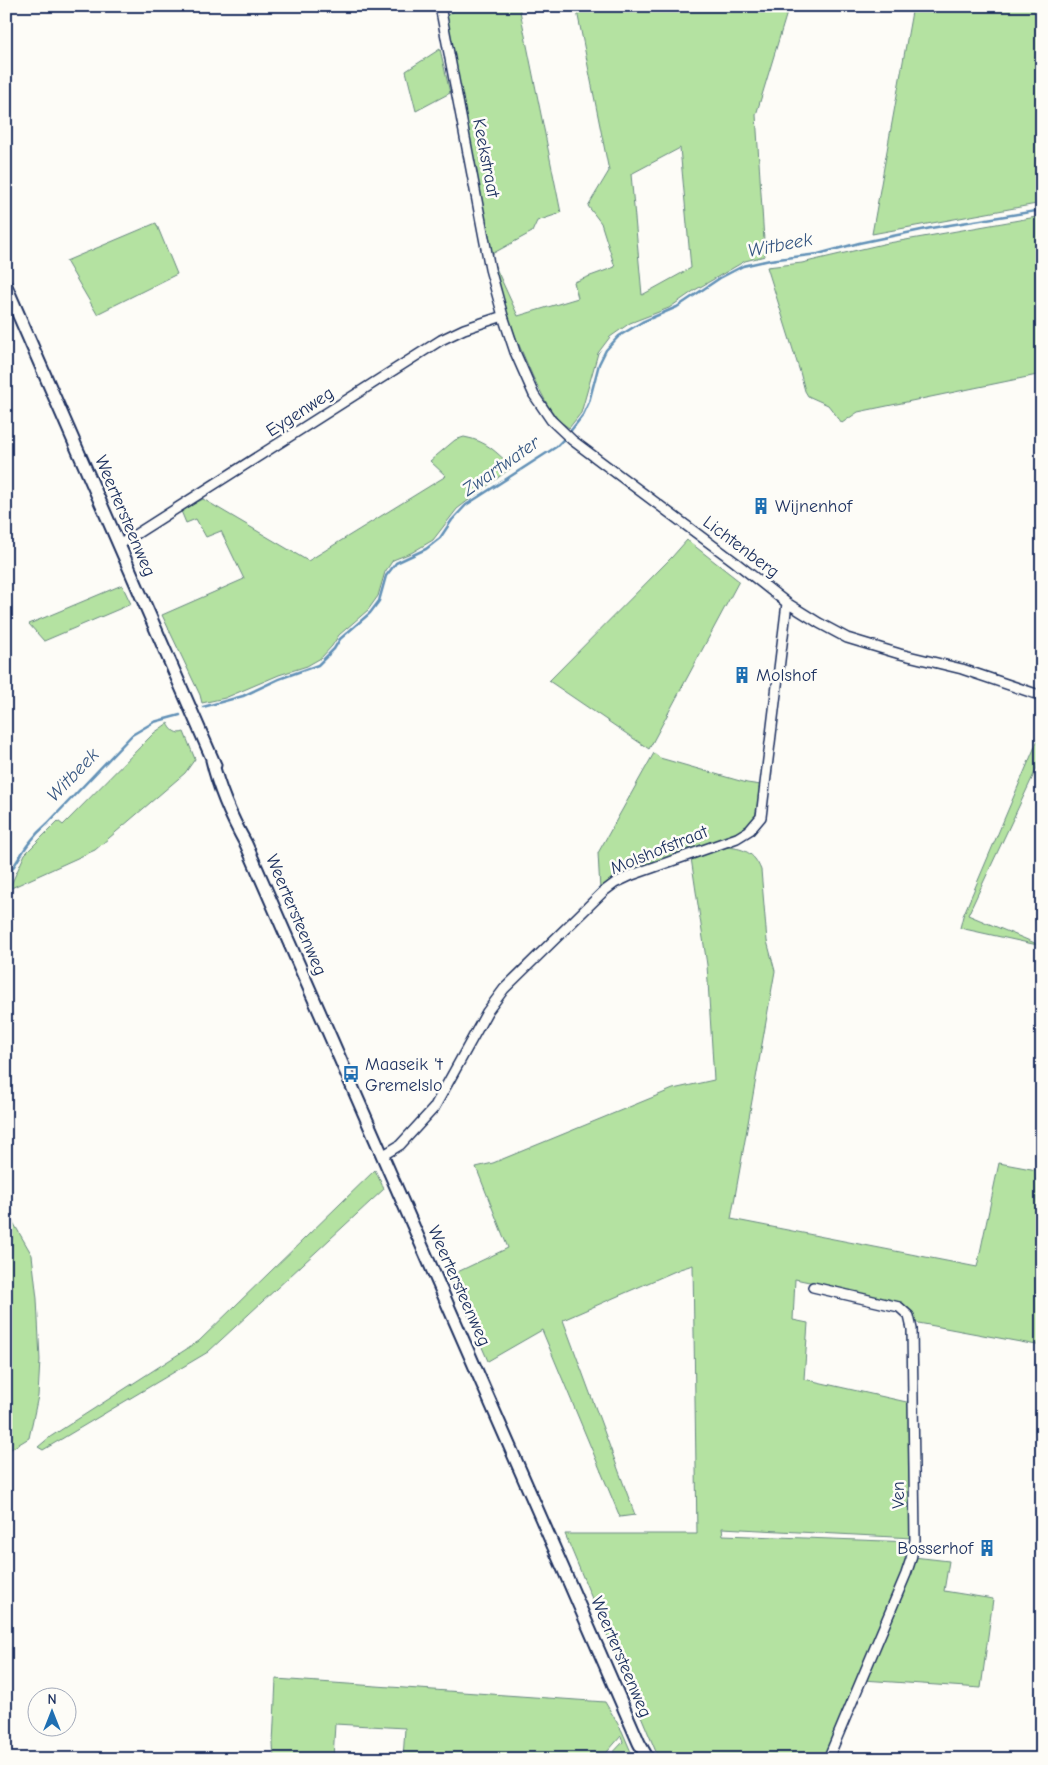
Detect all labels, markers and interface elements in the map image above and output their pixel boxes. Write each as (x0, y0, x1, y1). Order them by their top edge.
street label: Keekstraat (468, 117, 504, 200)
water label: Witbeek (746, 228, 815, 262)
street label: Eygenweg (262, 382, 338, 442)
water label: Zwartwater (457, 431, 545, 501)
street label: Weertersteenweg (90, 452, 160, 580)
building icon: Wijnenhof (751, 496, 771, 516)
place label: Wijnenhof (775, 496, 853, 517)
street label: Lichtenberg (699, 512, 783, 582)
building icon: Molshof (732, 665, 752, 685)
place label: Molshof (756, 665, 817, 686)
water label: Witbeek (42, 743, 104, 806)
street label: Molshofstraat (607, 821, 712, 879)
street label: Weertersteenweg (261, 851, 331, 979)
place label: Maaseik 't Gremelslo (365, 1054, 443, 1096)
bus stop icon: Maaseik 't Gremelslo (341, 1064, 361, 1084)
street label: Weertersteenweg (423, 1223, 495, 1349)
street label: Ven (888, 1481, 909, 1509)
place label: Bosserhof (897, 1538, 974, 1559)
building icon: Bosserhof (977, 1538, 997, 1558)
street label: Weertersteenweg (586, 1593, 656, 1721)
north arrow (28, 1688, 78, 1738)
text: N (47, 1691, 57, 1708)

